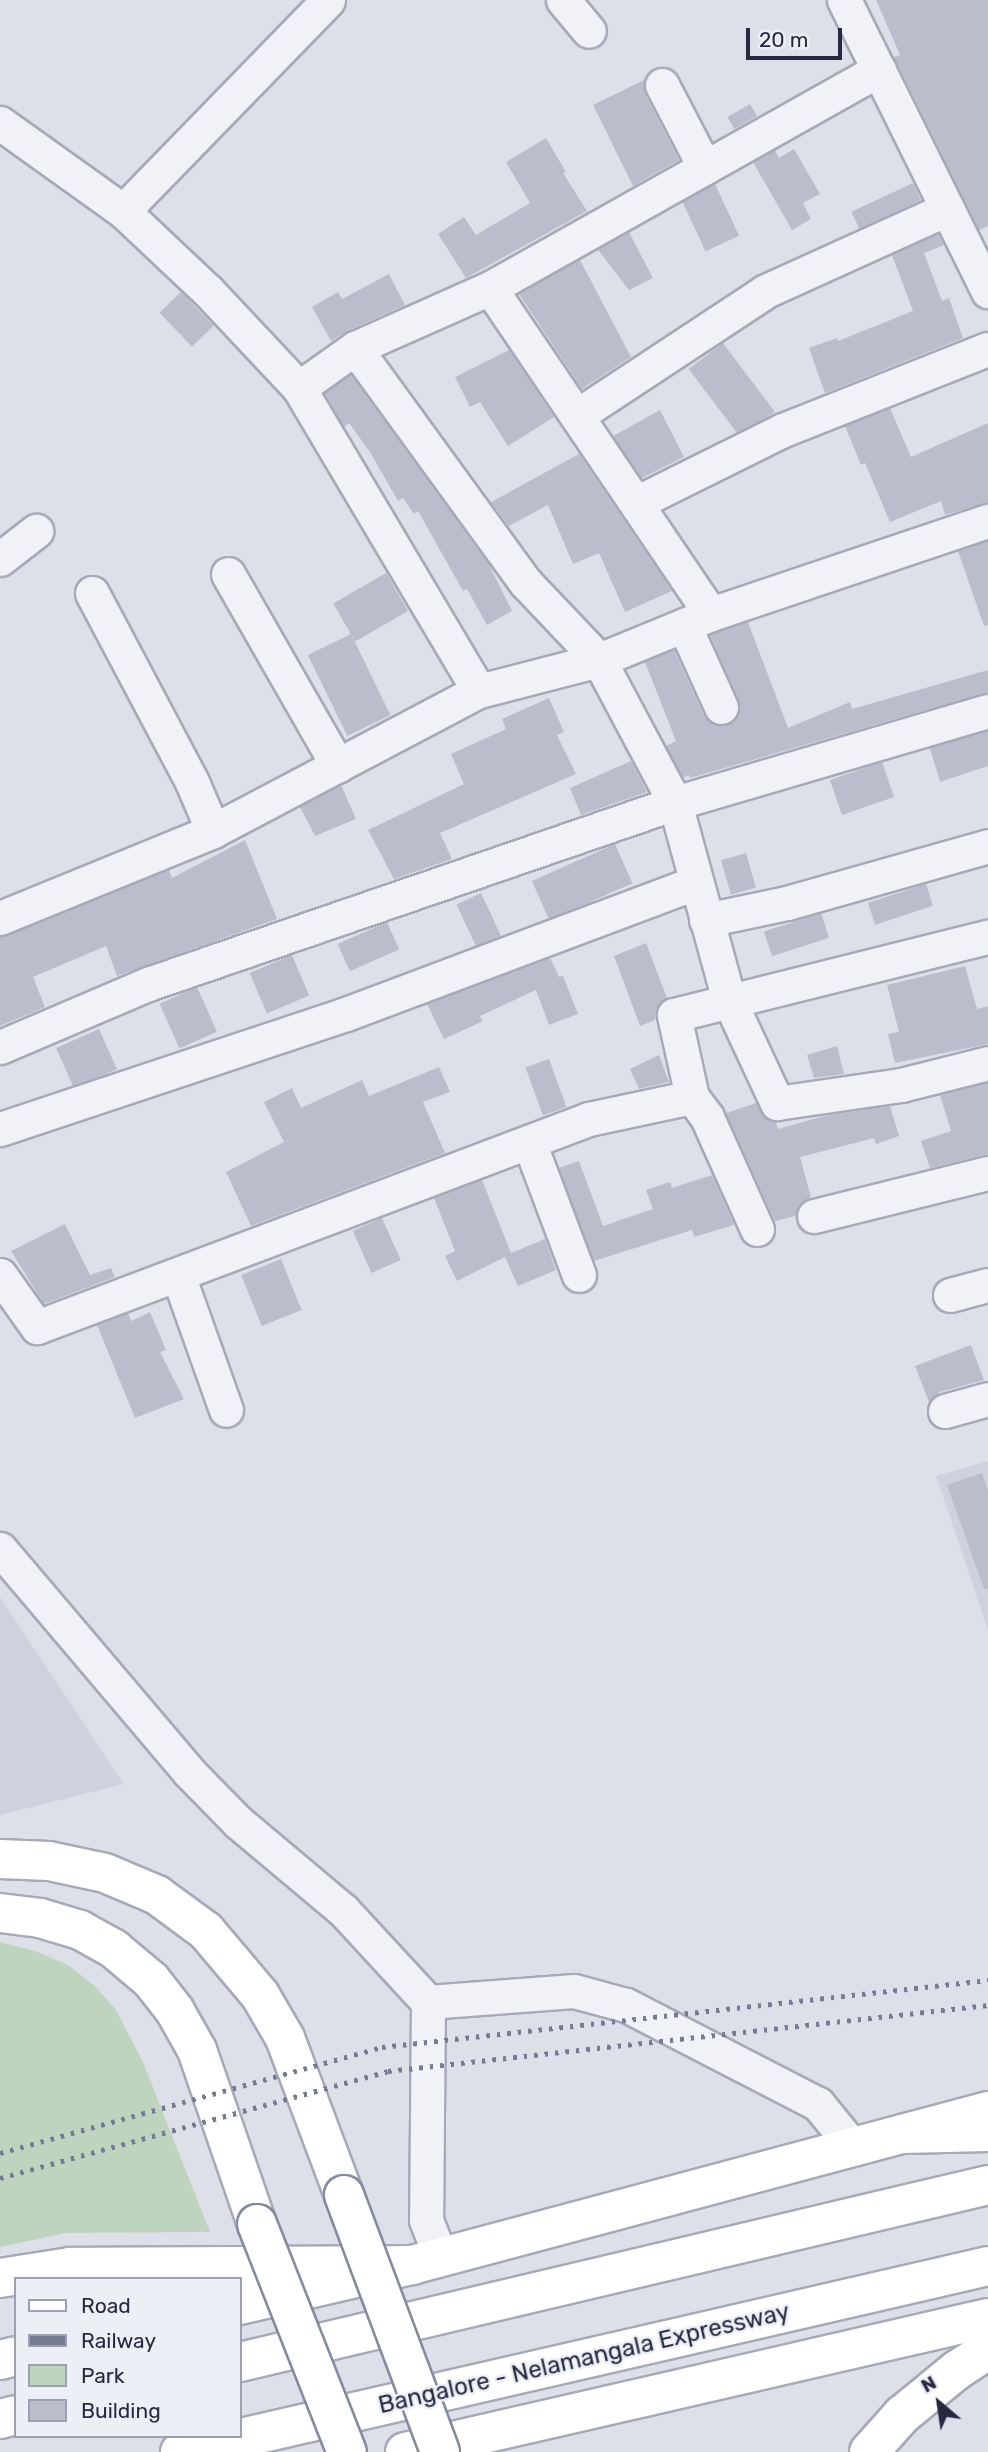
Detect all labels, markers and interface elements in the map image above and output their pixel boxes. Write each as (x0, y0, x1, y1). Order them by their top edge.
scale bar (750, 14, 846, 58)
text: 20 m (759, 27, 808, 52)
legend (14, 2277, 242, 2438)
text: Road (81, 2293, 131, 2318)
street label: Bangalore - Nelamangala Expressway (376, 2298, 792, 2420)
text: Railway (81, 2328, 156, 2353)
text: Park (81, 2363, 125, 2388)
north arrow (904, 2368, 974, 2438)
text: N (917, 2371, 940, 2398)
text: Building (81, 2398, 161, 2423)

